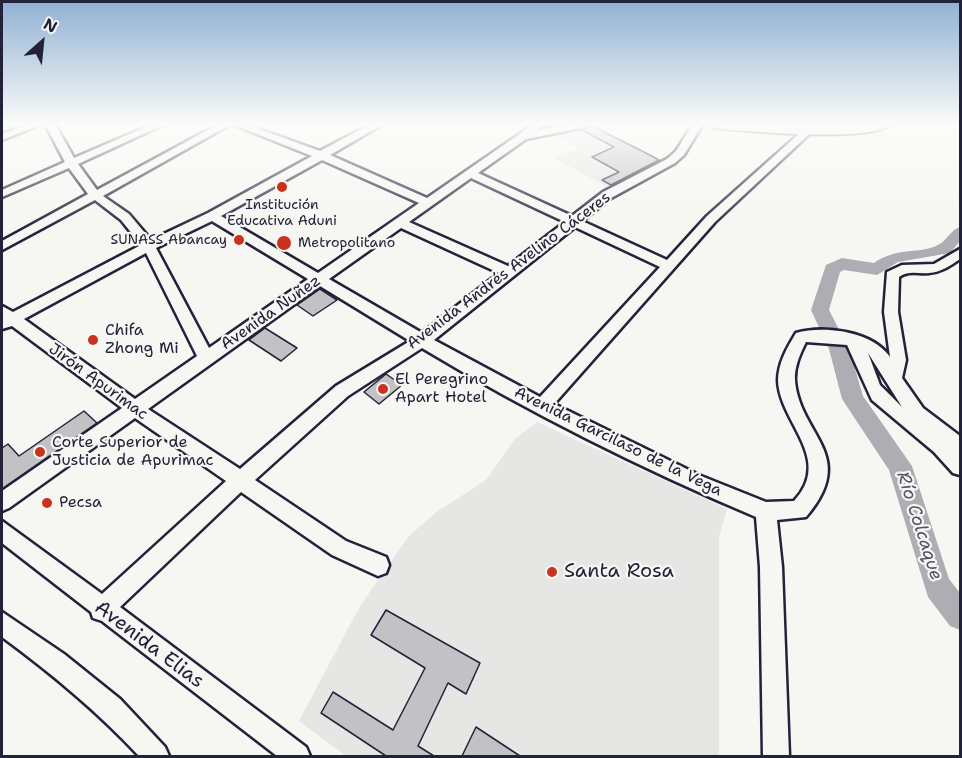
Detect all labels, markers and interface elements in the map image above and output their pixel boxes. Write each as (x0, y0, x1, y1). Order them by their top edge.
north arrow (12, 12, 72, 72)
text: N (40, 13, 61, 38)
marker: Institución Educativa Aduni (275, 180, 289, 194)
street label: Avenida Andrés Avelino Cáceres (403, 188, 615, 354)
place label: Institución Educativa Aduni (227, 197, 337, 230)
place label: SUNASS Abancay (110, 232, 227, 248)
marker: SUNASS Abancay (232, 233, 246, 247)
marker: Metropolitano (275, 234, 293, 252)
place label: Metropolitano (298, 235, 395, 251)
street label: Avenida Nuñez (217, 271, 325, 355)
place label: Chifa Zhong Mi (105, 321, 179, 359)
marker: Chifa Zhong Mi (86, 333, 100, 347)
street label: Jirón Apurimac (45, 340, 151, 424)
place label: El Peregrino Apart Hotel (395, 370, 488, 408)
marker: El Peregrino Apart Hotel (376, 382, 390, 396)
street label: Avenida Garcilaso de la Vega (511, 383, 725, 501)
place label: Corte Superior de Justicia de Apurimac (52, 433, 214, 471)
marker: Corte Superior de Justicia de Apurimac (33, 445, 47, 459)
water label: Río Colcaque (891, 469, 947, 583)
place label: Pecsa (59, 493, 102, 513)
marker: Pecsa (40, 496, 54, 510)
place label: Santa Rosa (564, 560, 674, 584)
marker: Santa Rosa (545, 565, 559, 579)
street label: Avenida Elias (90, 596, 208, 694)

